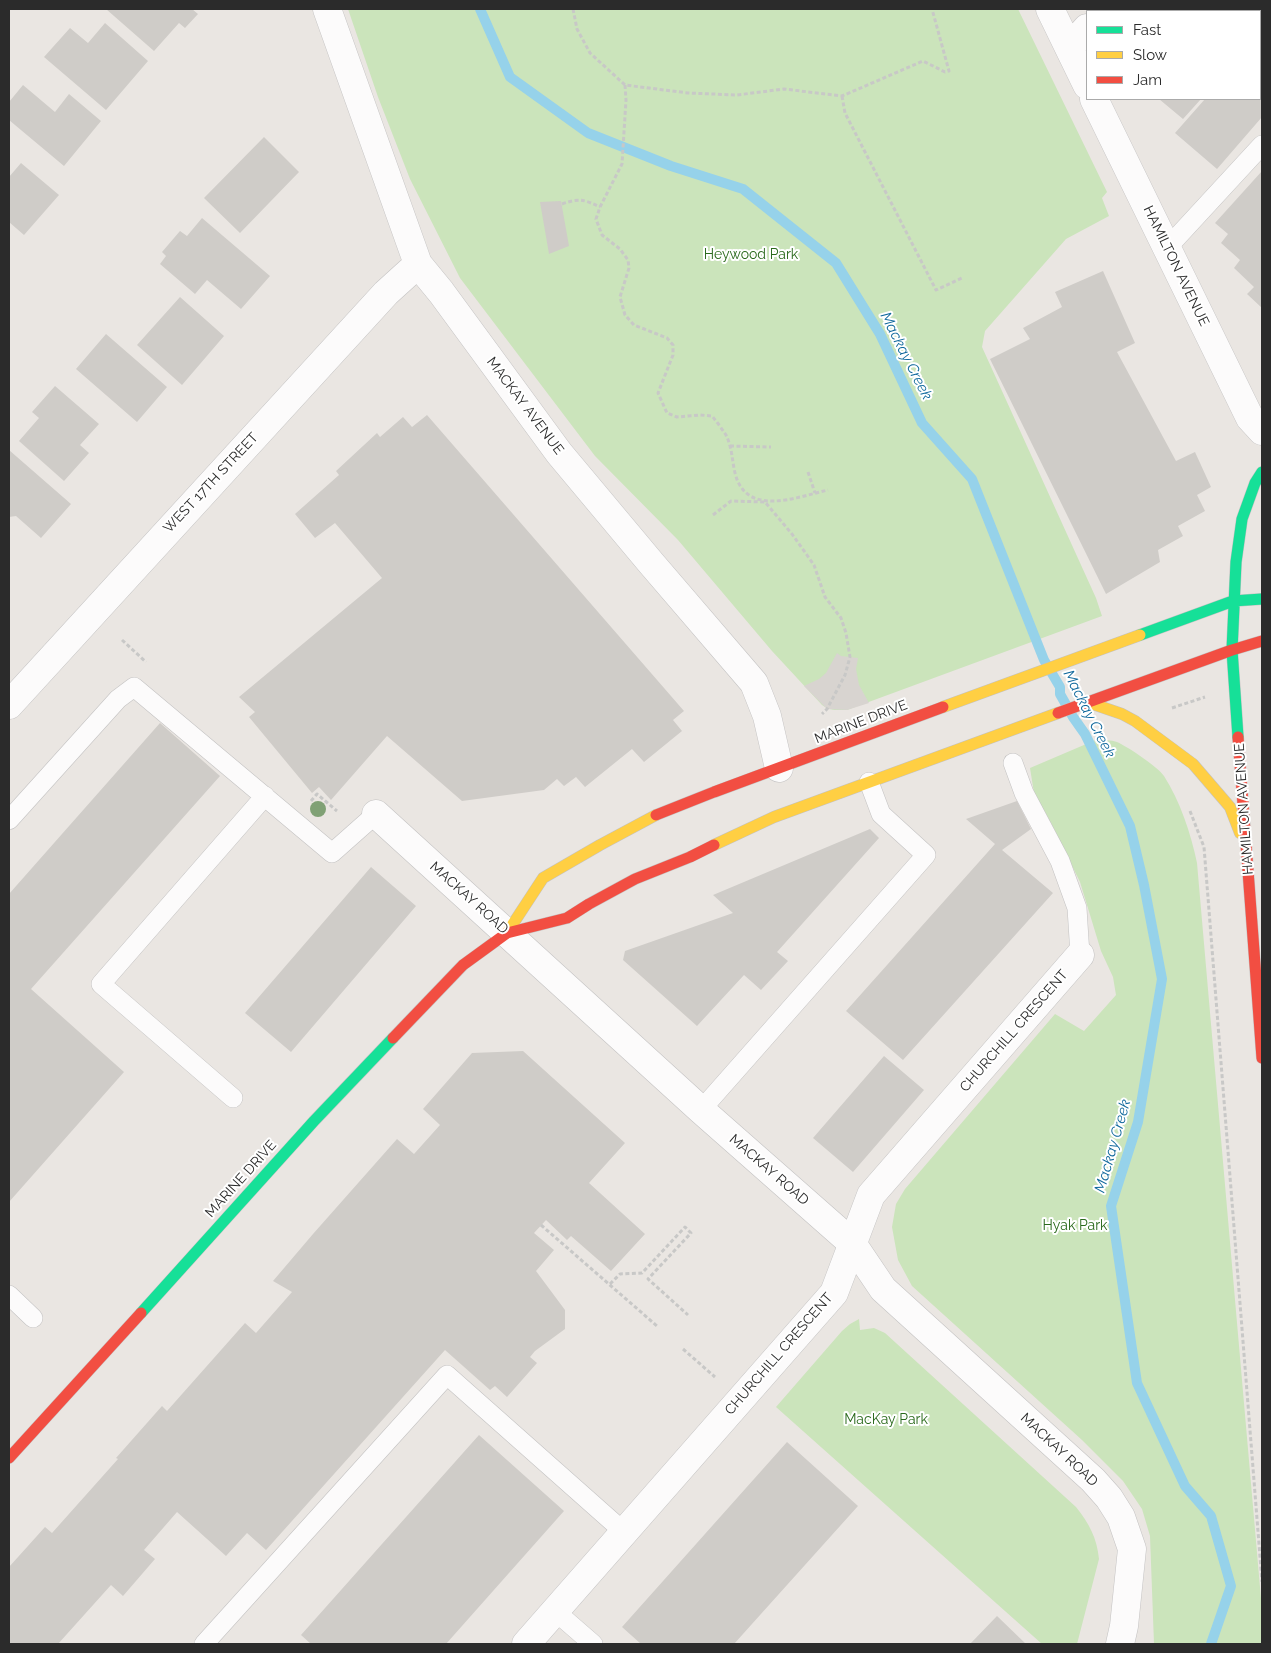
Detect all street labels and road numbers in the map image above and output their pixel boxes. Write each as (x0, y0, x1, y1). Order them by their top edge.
street label: HAMILTON AVENUE (1140, 203, 1212, 329)
street label: MACKAY AVENUE (483, 354, 567, 458)
street label: WEST 17TH STREET (160, 429, 262, 537)
street label: MARINE DRIVE (812, 697, 910, 747)
street label: HAMILTON AVENUE (1231, 743, 1257, 875)
street label: MACKAY ROAD (426, 858, 512, 938)
street label: CHURCHILL CRESCENT (956, 967, 1072, 1095)
street label: MACKAY ROAD (726, 1131, 812, 1209)
street label: MARINE DRIVE (202, 1137, 280, 1221)
street label: CHURCHILL CRESCENT (721, 1290, 837, 1418)
street label: MACKAY ROAD (1017, 1410, 1101, 1490)

